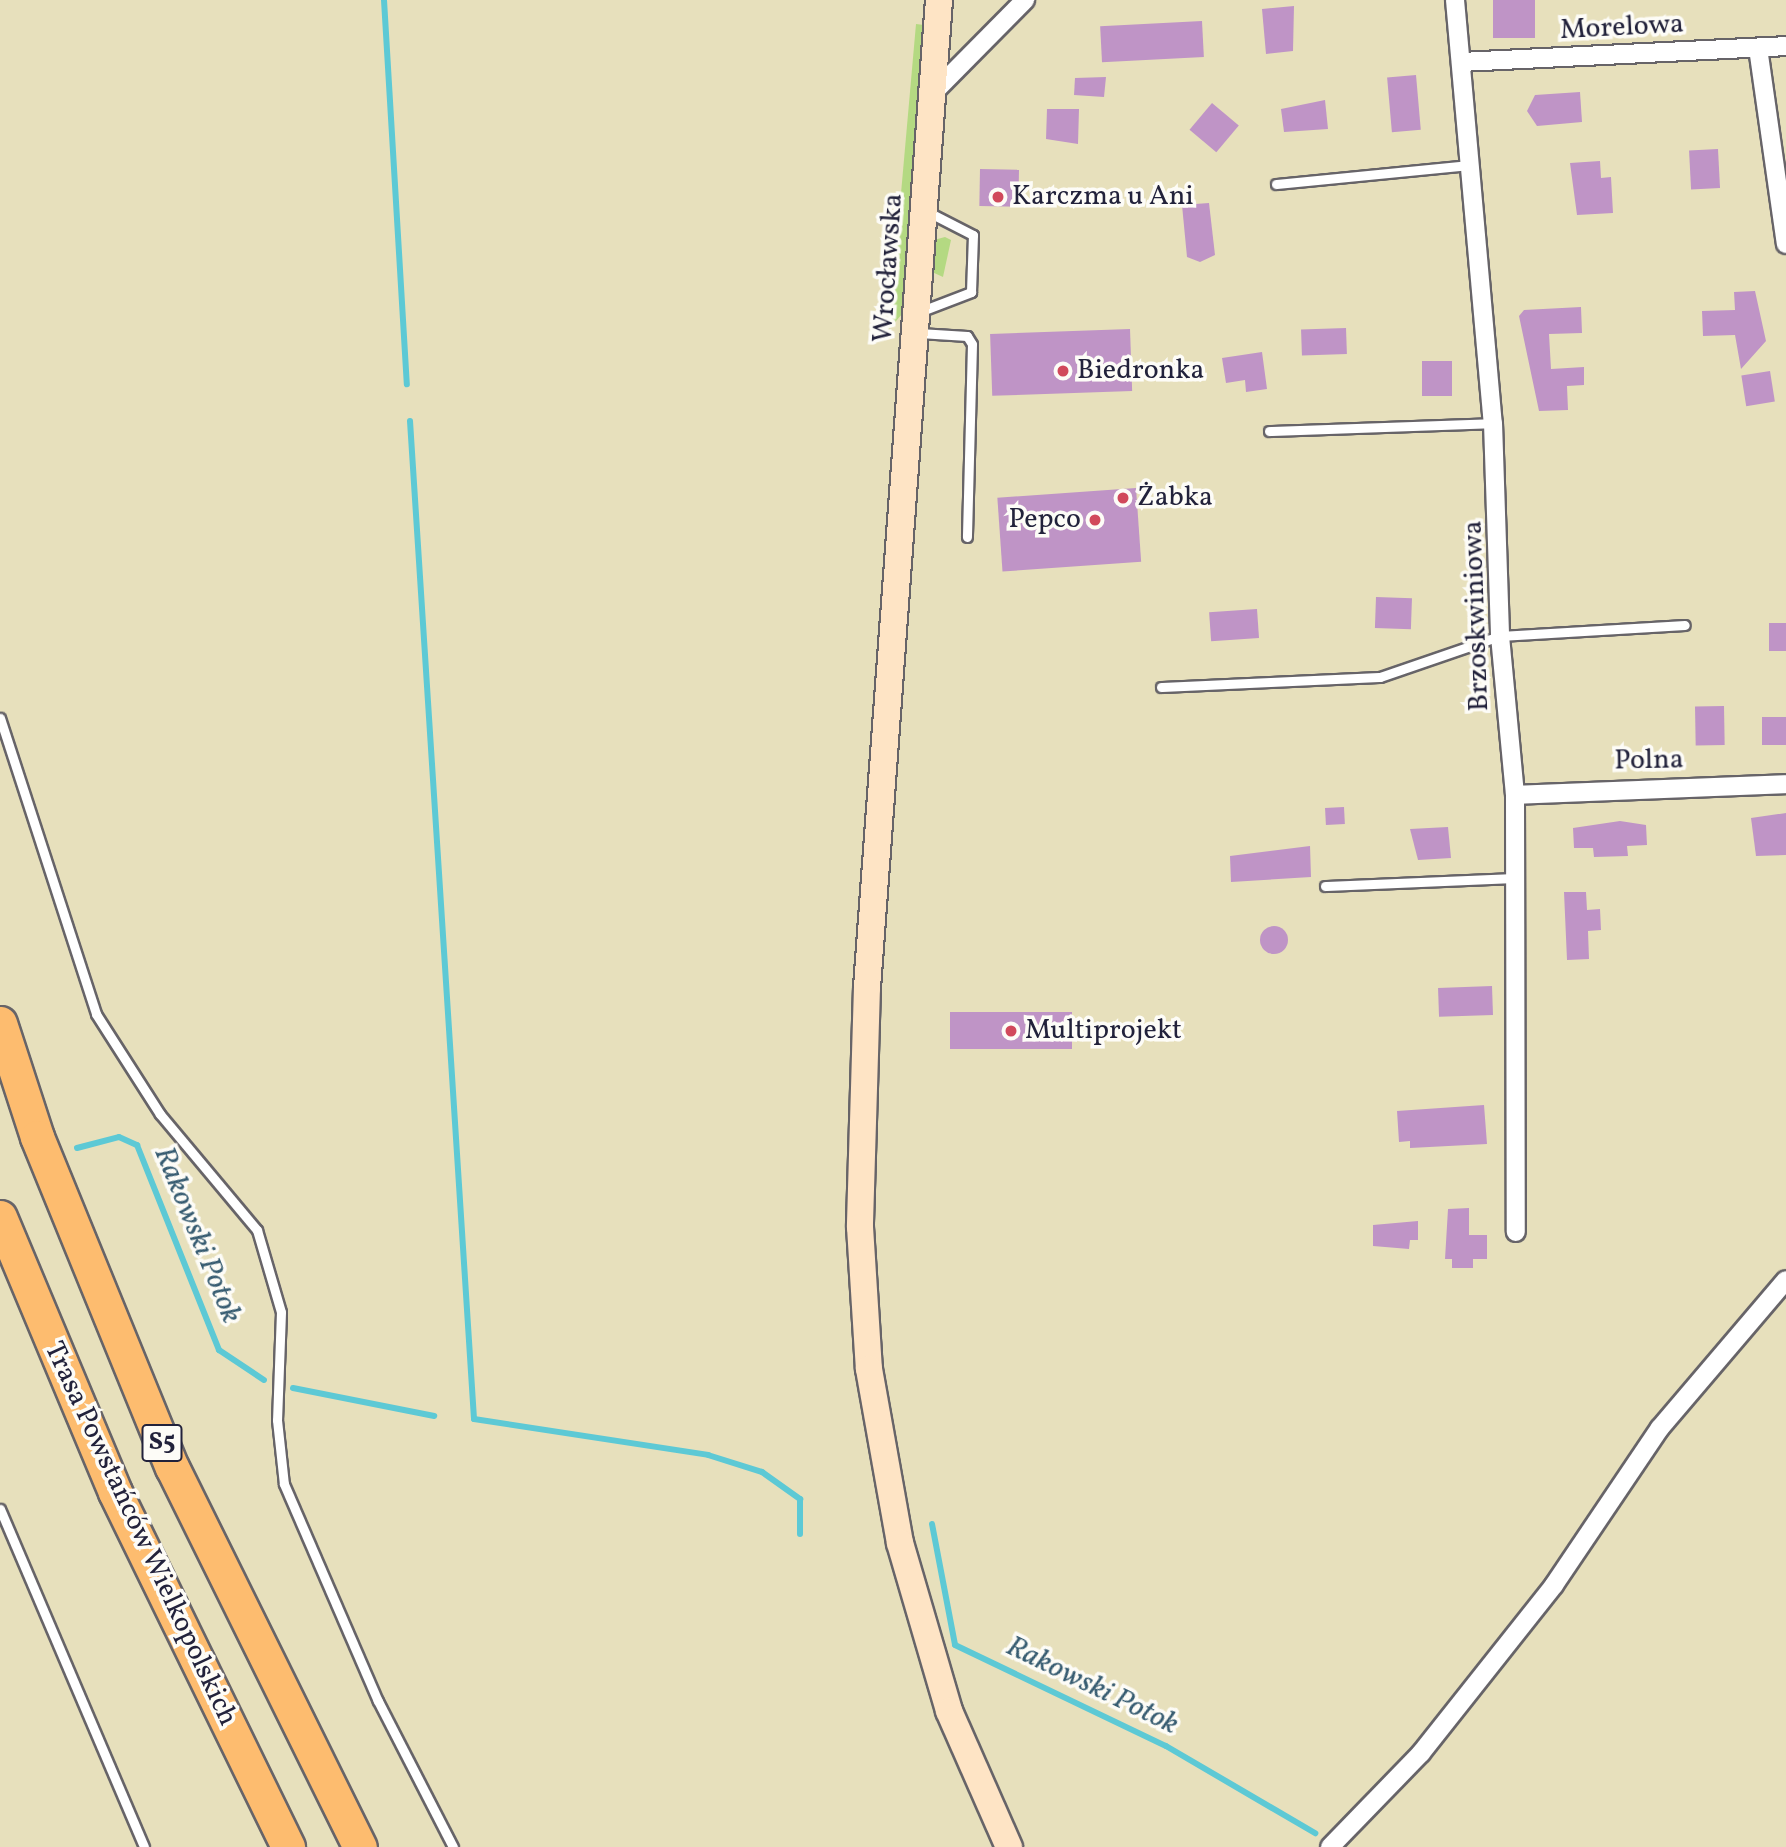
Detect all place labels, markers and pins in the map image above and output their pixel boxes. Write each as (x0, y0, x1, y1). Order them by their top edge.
place label: Karczma u Ani (1012, 180, 1194, 214)
marker: Karczma u Ani (990, 189, 1006, 205)
place label: Biedronka (1077, 354, 1204, 388)
marker: Biedronka (1055, 363, 1071, 379)
place label: Żabka (1137, 481, 1213, 515)
marker: Żabka (1115, 490, 1131, 506)
place label: Pepco (1009, 503, 1081, 537)
marker: Pepco (1087, 512, 1103, 528)
place label: Multiprojekt (1025, 1014, 1182, 1048)
marker: Multiprojekt (1003, 1023, 1019, 1039)

